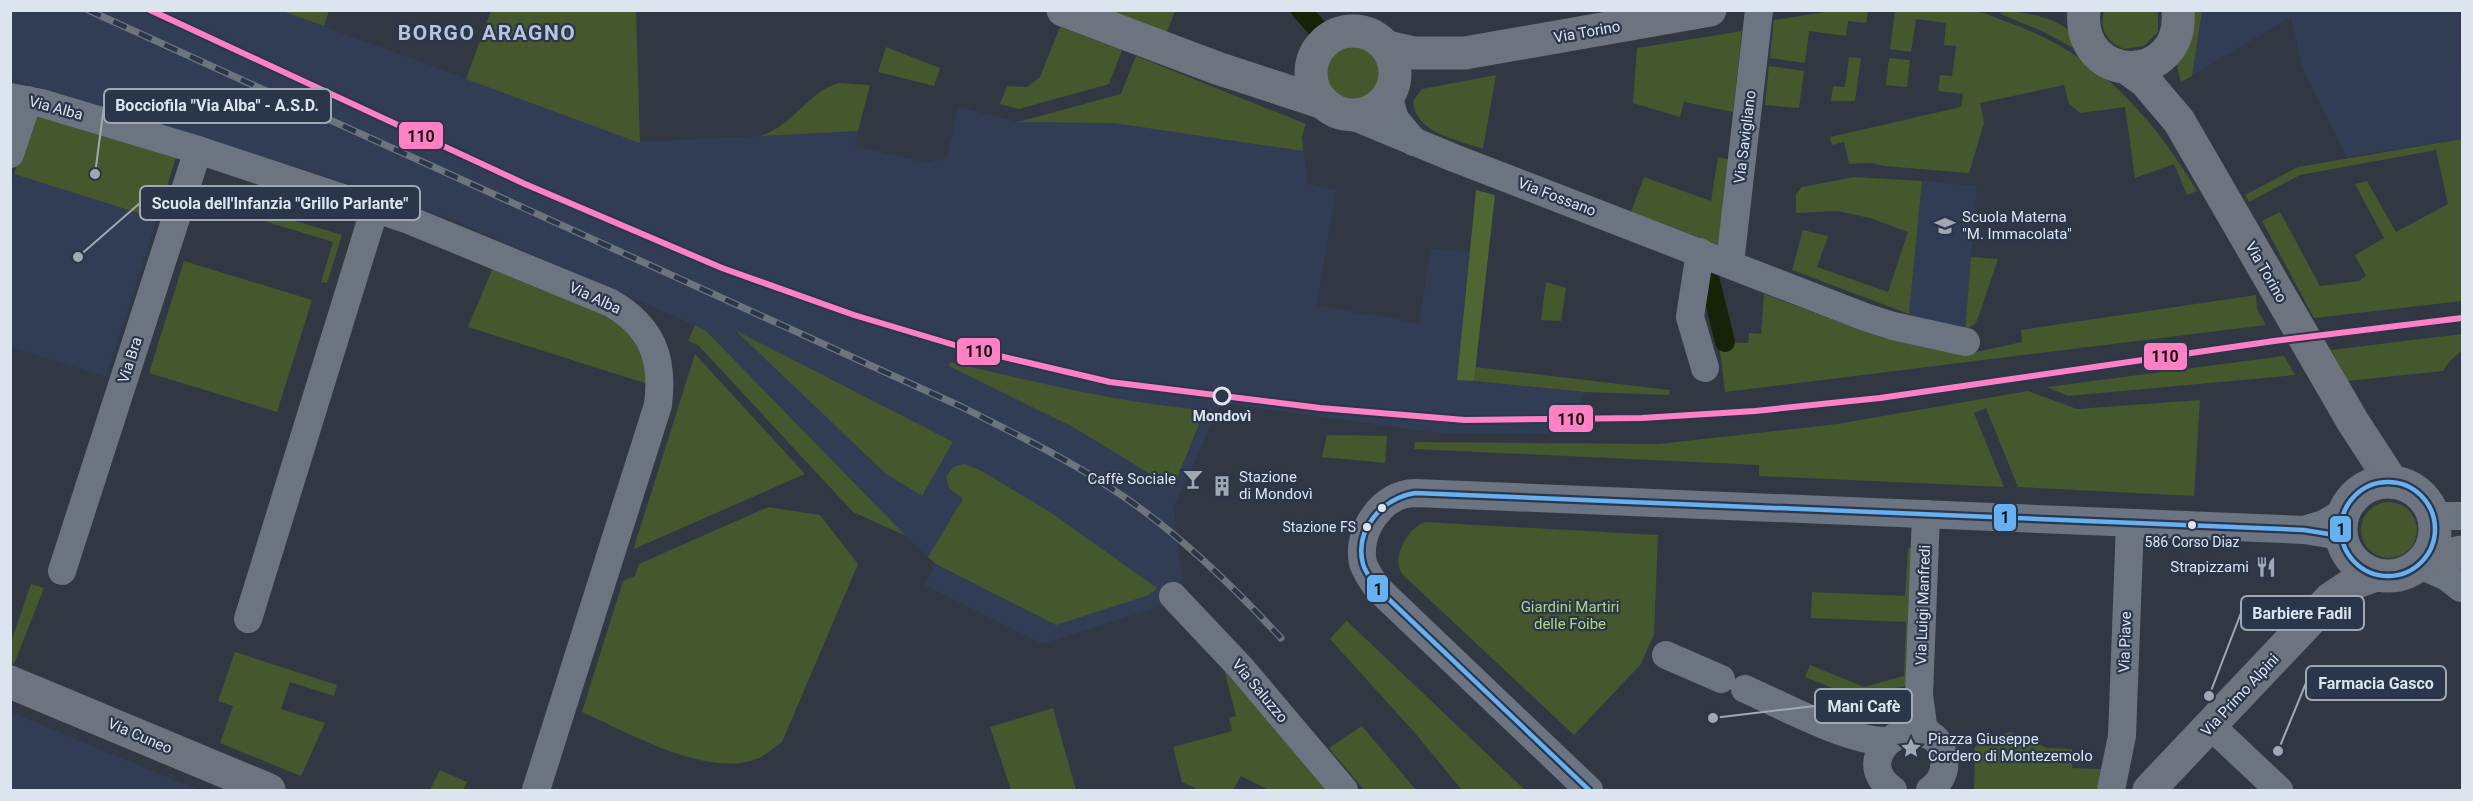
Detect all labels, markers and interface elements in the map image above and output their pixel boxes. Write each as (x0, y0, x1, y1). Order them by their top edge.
street label: Via Torino (1552, 17, 1622, 47)
district label: BORGO ARAGNO (398, 21, 576, 45)
callout: Bocciofila "Via Alba" - A.S.D. (104, 89, 331, 123)
street label: Via Savigliano (1730, 89, 1760, 185)
street label: Via Alba (27, 92, 85, 124)
text: Bocciofila "Via Alba" - A.S.D. (115, 96, 319, 115)
line badge: 110 (398, 121, 444, 150)
text: 110 (407, 127, 435, 146)
street label: Via Fossano (1515, 174, 1599, 220)
callout: Scuola dell'Infanzia "Grillo Parlante" (140, 186, 420, 220)
text: Scuola dell'Infanzia "Grillo Parlante" (152, 194, 408, 213)
place label: Scuola Materna "M. Immacolata" (1962, 208, 2072, 243)
school or university icon: Scuola Materna "M. Immacolata" (1933, 214, 1957, 238)
street label: Via Torino (2241, 238, 2291, 306)
street label: Via Alba (566, 278, 624, 318)
street label: Via Bra (114, 335, 146, 385)
line badge: 110 (956, 337, 1001, 366)
text: 110 (965, 342, 993, 361)
line badge: 110 (2143, 342, 2188, 371)
text: 110 (2151, 347, 2179, 366)
marker: Mondovì (1213, 387, 1231, 405)
line badge: 110 (1548, 404, 1594, 433)
place label: Mondovì (1193, 407, 1251, 425)
text: 110 (1557, 410, 1585, 429)
bar icon: Caffè Sociale (1181, 467, 1205, 491)
place label: Stazione di Mondovì (1239, 468, 1313, 503)
place label: Caffè Sociale (1087, 470, 1176, 488)
building icon: Stazione di Mondovì (1210, 474, 1234, 498)
unlabelled marker (1376, 502, 1388, 514)
line badge: 1 (1993, 503, 2017, 532)
text: 1 (2000, 508, 2010, 527)
line badge: 1 (2329, 515, 2352, 543)
place label: Stazione FS (1282, 519, 1356, 535)
marker: 586 Corso Diaz (2186, 519, 2198, 531)
text: 1 (2336, 520, 2346, 539)
marker: Stazione FS (1361, 521, 1373, 533)
place label: 586 Corso Diaz (2145, 534, 2239, 550)
street label: Via Luigi Manfredi (1912, 545, 1934, 665)
restaurant icon: Strapizzami (2254, 555, 2278, 579)
place label: Strapizzami (2170, 558, 2249, 576)
line badge: 1 (1366, 574, 1389, 603)
text: 1 (1373, 580, 1383, 599)
callout: Barbiere Fadil (2241, 596, 2364, 630)
park label: Giardini Martiri delle Foibe (1521, 598, 1619, 633)
text: Barbiere Fadil (2252, 604, 2352, 623)
street label: Via Piave (2115, 611, 2135, 673)
street label: Via Primo Alpini (2197, 650, 2283, 740)
street label: Via Saluzzo (1228, 656, 1292, 726)
callout: Farmacia Gasco (2306, 666, 2446, 700)
text: Farmacia Gasco (2318, 674, 2434, 693)
callout: Mani Cafè (1815, 689, 1912, 723)
text: Mani Cafè (1828, 697, 1901, 716)
street label: Via Cuneo (105, 714, 175, 758)
place label: Piazza Giuseppe Cordero di Montezemolo (1928, 730, 2093, 765)
place icon: Piazza Giuseppe Cordero di Montezemolo (1899, 736, 1923, 760)

